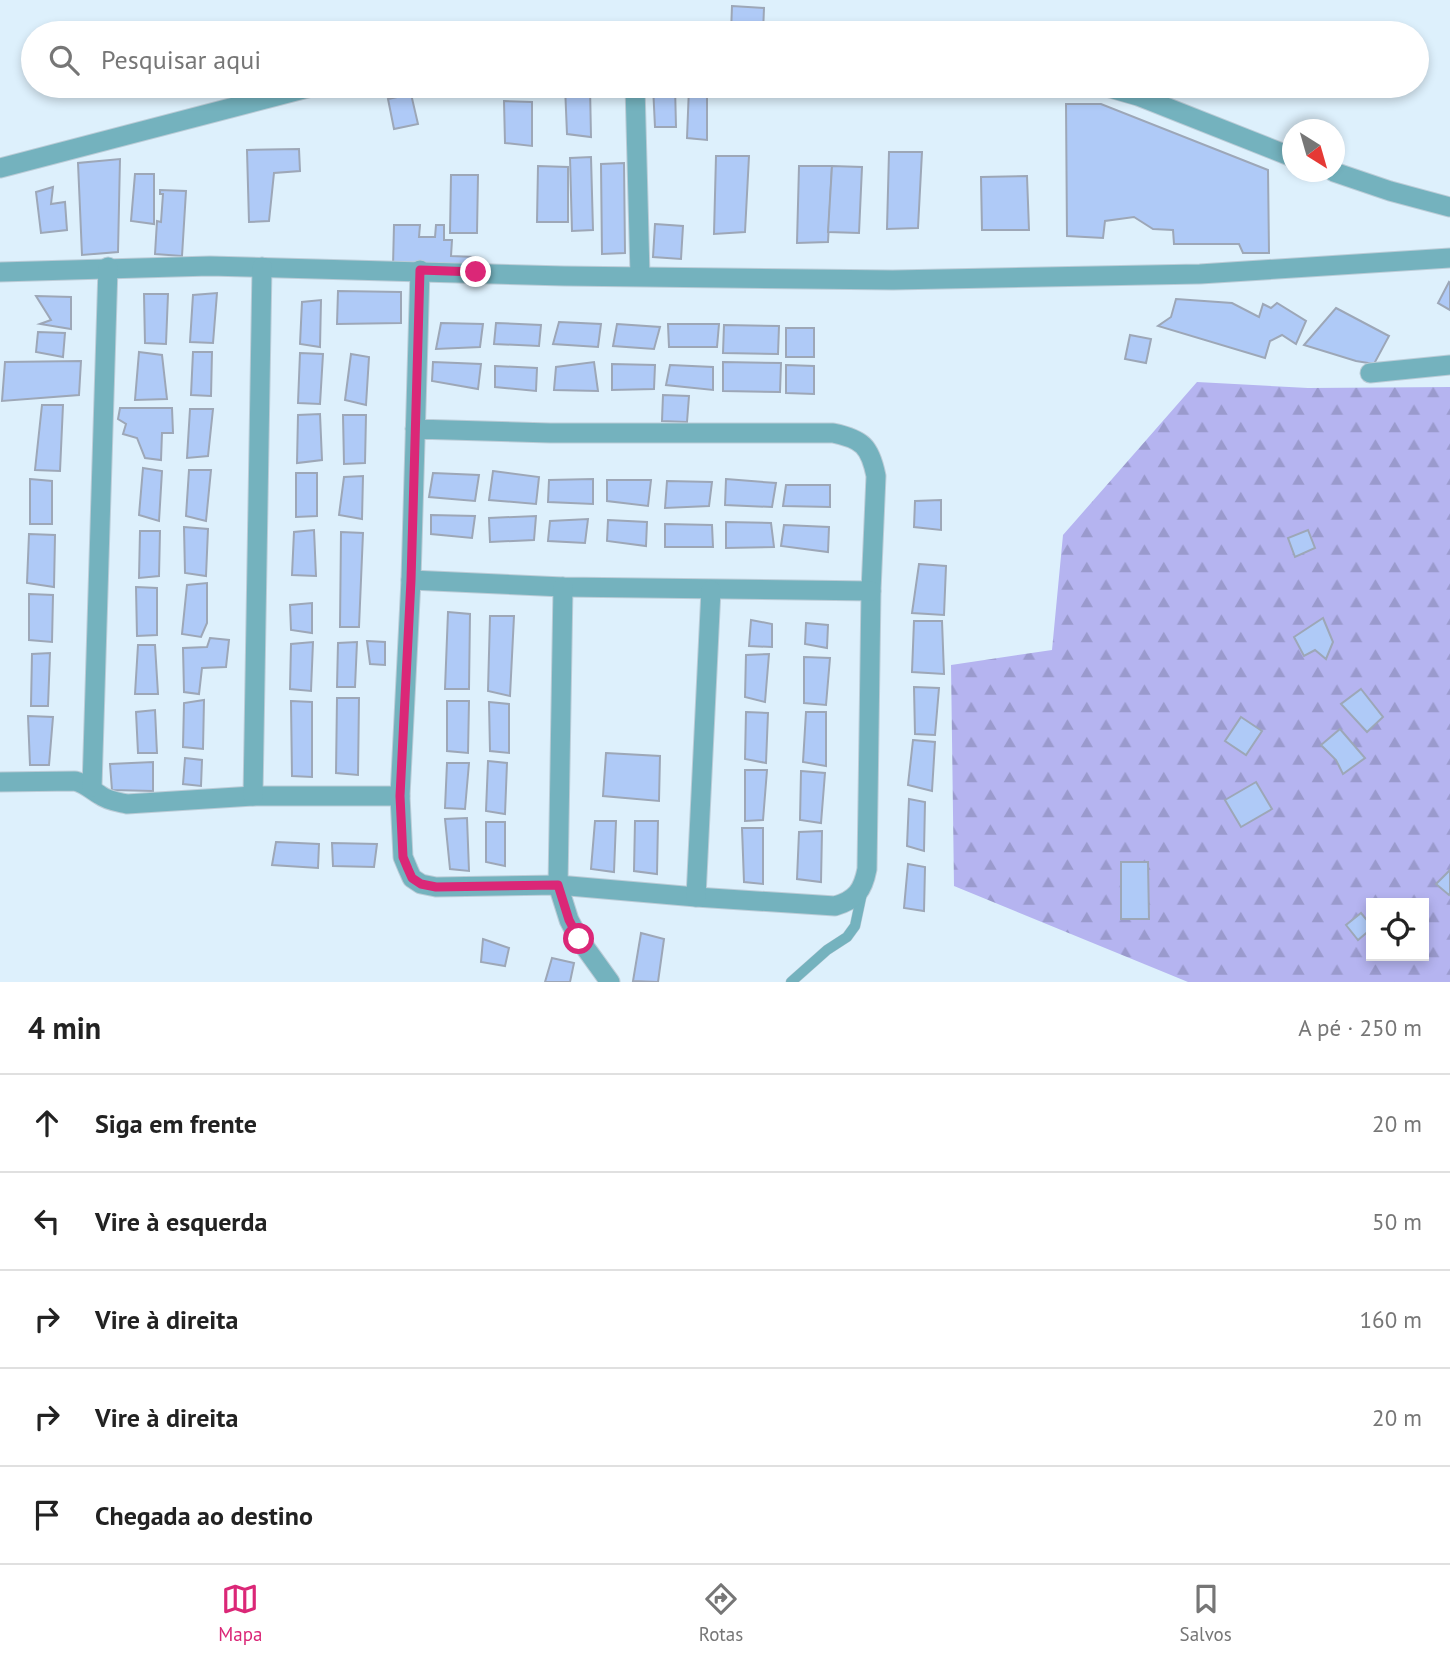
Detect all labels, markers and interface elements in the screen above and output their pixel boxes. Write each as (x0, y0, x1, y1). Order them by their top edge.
search box (21, 21, 1429, 98)
icon: search (45, 41, 83, 79)
text: Pesquisar aqui (101, 43, 261, 76)
north arrow (1282, 119, 1345, 182)
route end (460, 256, 491, 287)
map controls (1366, 898, 1429, 961)
button: locate (1366, 898, 1429, 961)
route start (563, 923, 594, 954)
text: 4 min (28, 1008, 101, 1047)
text: A pé · 250 m (1298, 1013, 1422, 1042)
icon: ahead (28, 1104, 66, 1142)
text: Siga em frente (95, 1107, 257, 1140)
text: 20 m (1372, 1109, 1422, 1138)
icon: left (28, 1202, 66, 1240)
text: Vire à esquerda (95, 1205, 267, 1238)
text: 50 m (1372, 1207, 1422, 1236)
icon: right (28, 1300, 66, 1338)
text: Vire à direita (95, 1303, 238, 1336)
text: 160 m (1360, 1305, 1422, 1334)
icon: right (28, 1398, 66, 1436)
text: Vire à direita (95, 1401, 238, 1434)
text: 20 m (1372, 1403, 1422, 1432)
icon: arrive (28, 1496, 66, 1534)
text: Chegada ao destino (95, 1499, 313, 1532)
tab: Mapa (218, 1580, 262, 1646)
tab: Rotas (699, 1580, 743, 1646)
tab: Salvos (1180, 1580, 1232, 1646)

